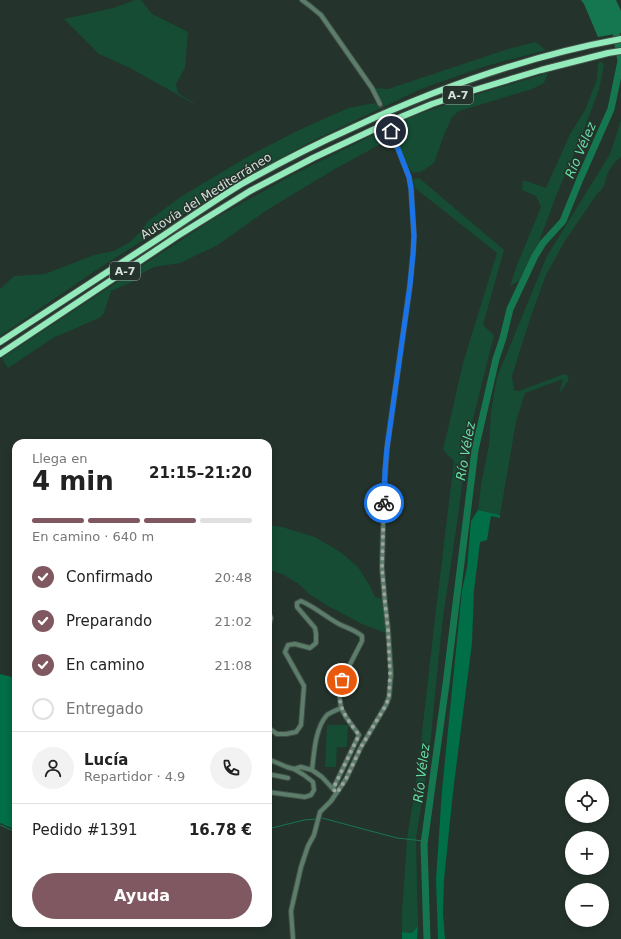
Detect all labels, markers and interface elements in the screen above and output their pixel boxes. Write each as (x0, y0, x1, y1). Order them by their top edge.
road number: A-7 (443, 86, 473, 104)
pin (374, 114, 408, 148)
water label: Río Vélez (562, 119, 599, 180)
icon: home (380, 120, 402, 142)
street label: Autovía del Mediterráneo (138, 150, 274, 242)
road number: A-7 (110, 262, 140, 280)
water label: Río Vélez (453, 419, 478, 482)
text: Llega en (32, 451, 87, 466)
text: 21:15–21:20 (149, 464, 252, 482)
text: 4 min (32, 466, 114, 496)
courier (364, 483, 404, 523)
icon: bike (373, 492, 395, 514)
text: En camino · 640 m (32, 529, 154, 544)
icon: check (32, 566, 54, 588)
text: Confirmado (66, 568, 153, 586)
text: 20:48 (215, 570, 252, 585)
icon: check (32, 610, 54, 632)
text: Preparando (66, 612, 152, 630)
text: 21:02 (215, 614, 252, 629)
icon: check (32, 654, 54, 676)
text: En camino (66, 656, 145, 674)
text: 21:08 (215, 658, 252, 673)
pin (325, 663, 359, 697)
icon: bag (331, 669, 353, 691)
text: Entregado (66, 700, 143, 718)
water label: Río Vélez (410, 742, 433, 803)
button: person (32, 747, 74, 789)
button: phone (210, 747, 252, 789)
text: Lucía (84, 751, 128, 769)
text: Repartidor · 4.9 (84, 769, 185, 784)
map controls (565, 779, 609, 927)
button: locate (565, 779, 609, 823)
text: Pedido #1391 (32, 821, 138, 839)
text: 16.78 € (189, 821, 252, 839)
button: + (565, 831, 609, 875)
button: Ayuda (32, 873, 252, 919)
button: − (565, 883, 609, 927)

